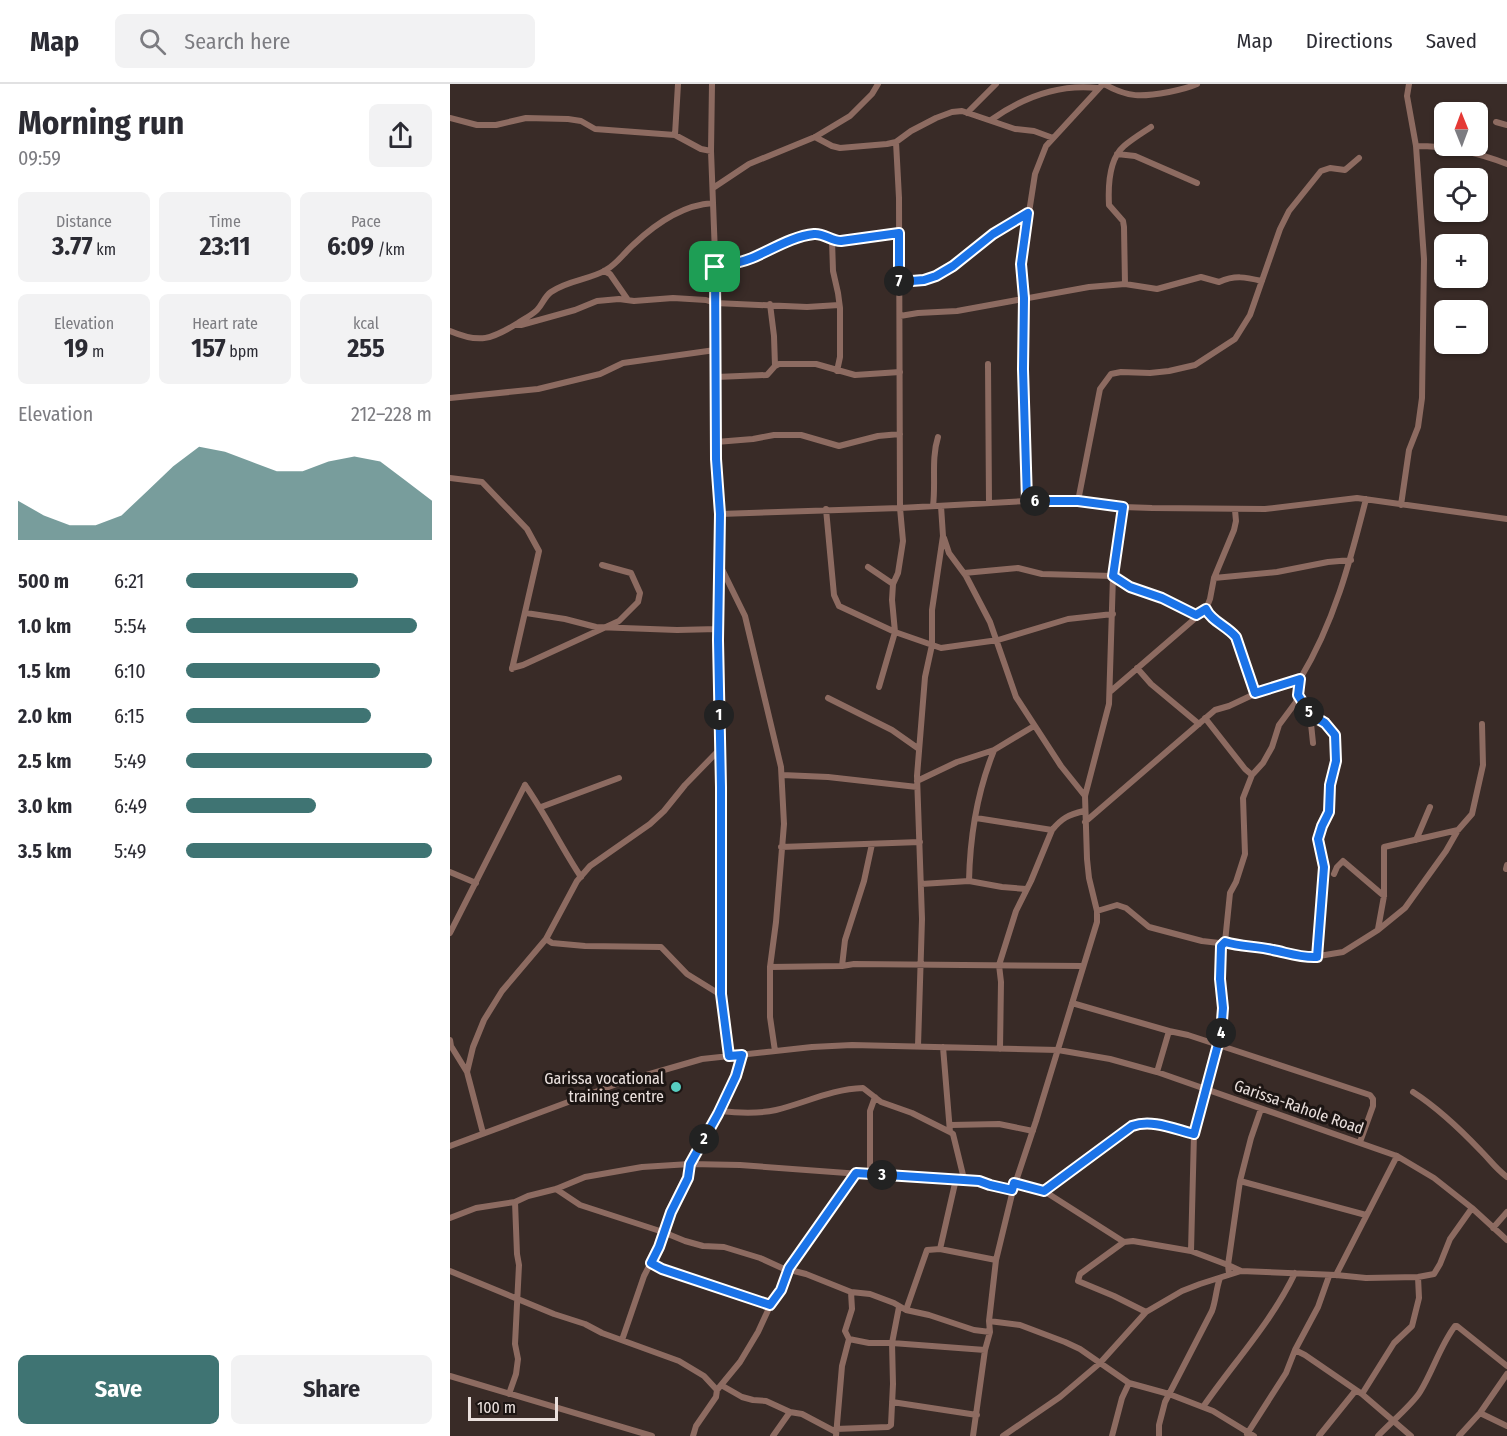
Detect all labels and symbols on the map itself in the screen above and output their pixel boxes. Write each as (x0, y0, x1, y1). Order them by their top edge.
north arrow (1434, 102, 1488, 156)
pin (689, 241, 740, 292)
pin: 7 (884, 266, 914, 296)
pin: 6 (1020, 486, 1050, 516)
pin: 5 (1294, 697, 1324, 727)
pin: 1 (704, 700, 734, 730)
pin: 4 (1206, 1018, 1236, 1048)
place label: Garissa vocational training centre (544, 1069, 664, 1106)
street label: Garissa-Rahole Road (1232, 1076, 1366, 1138)
marker: Garissa vocational training centre (669, 1080, 683, 1094)
pin: 2 (689, 1124, 719, 1154)
pin: 3 (867, 1160, 897, 1190)
scale bar (468, 1394, 558, 1422)

